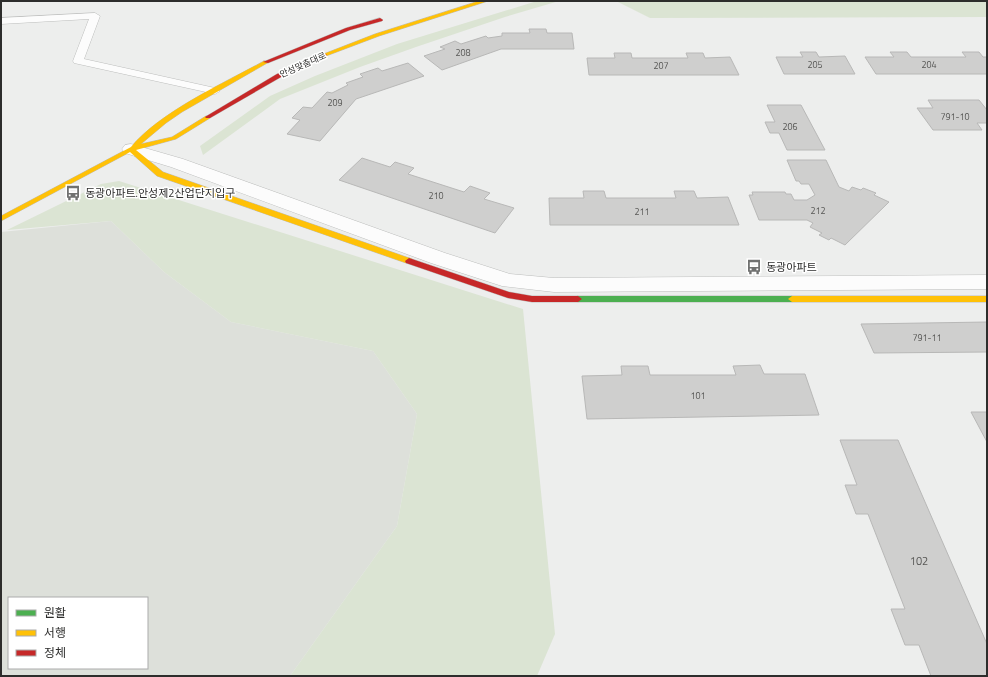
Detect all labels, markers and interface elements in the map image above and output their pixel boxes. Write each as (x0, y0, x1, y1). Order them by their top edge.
house number: 208 (455, 46, 471, 59)
street label: 안성맞춤대로 (277, 49, 328, 81)
house number: 205 (807, 58, 823, 71)
house number: 204 (921, 58, 937, 71)
house number: 207 (653, 59, 669, 72)
house number: 209 (327, 96, 343, 109)
house number: 791-10 (940, 110, 970, 123)
house number: 206 (782, 120, 798, 133)
bus stop icon: 동광아파트.안성제2산업단지입구 (64, 184, 82, 202)
place label: 동광아파트.안성제2산업단지입구 (85, 185, 235, 201)
house number: 210 (428, 189, 444, 202)
house number: 212 (810, 204, 826, 217)
house number: 211 (634, 205, 650, 218)
bus stop icon: 동광아파트 (745, 258, 763, 276)
place label: 동광아파트 (766, 259, 817, 275)
house number: 791-11 (912, 331, 942, 344)
house number: 101 (690, 389, 706, 402)
house number: 102 (910, 553, 928, 569)
legend (8, 597, 148, 669)
text: 원활 (44, 603, 66, 622)
text: 서행 (44, 623, 66, 642)
text: 정체 (44, 643, 66, 662)

